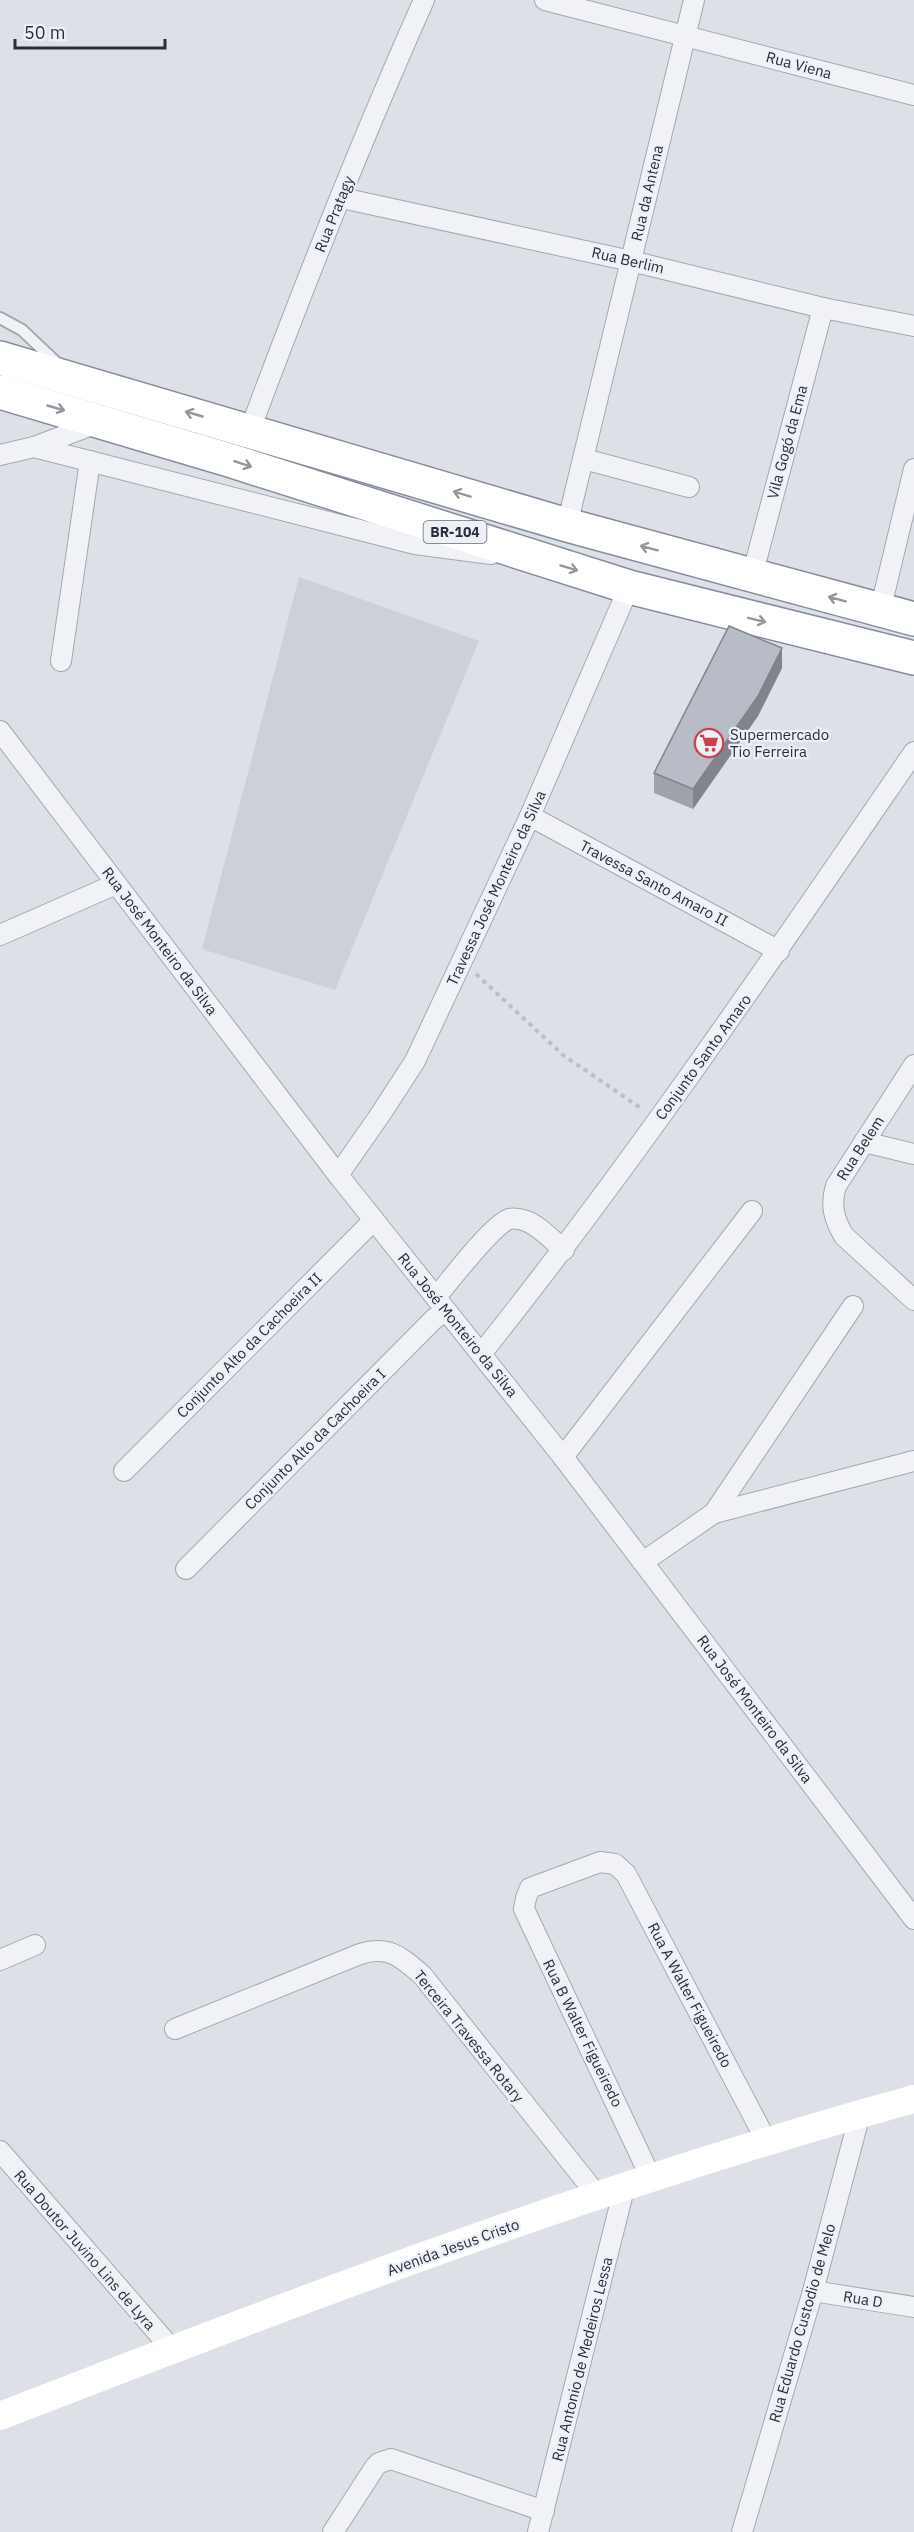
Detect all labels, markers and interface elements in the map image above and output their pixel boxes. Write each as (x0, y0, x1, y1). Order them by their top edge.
scale bar (15, 12, 165, 50)
text: 50 m (24, 21, 66, 44)
street label: Rua Viena (764, 47, 834, 83)
street label: Rua da Antena (627, 143, 667, 243)
street label: Rua Pratagy (310, 172, 358, 255)
street label: Rua Berlim (590, 242, 666, 278)
street label: Vila Gogó da Ema (763, 383, 811, 501)
one-way arrow (46, 403, 65, 414)
one-way arrow (185, 408, 204, 419)
one-way arrow (233, 460, 252, 471)
one-way arrow (453, 488, 472, 499)
road number: BR-104 (424, 521, 486, 543)
one-way arrow (640, 541, 659, 553)
one-way arrow (559, 563, 578, 574)
one-way arrow (828, 593, 847, 604)
one-way arrow (747, 614, 766, 626)
place label: Supermercado Tio Ferreira (730, 725, 829, 761)
supermarket icon: Supermercado Tio Ferreira (693, 727, 725, 759)
street label: Travessa José Monteiro da Silva (442, 787, 550, 989)
street label: Travessa Santo Amaro II (577, 836, 731, 930)
street label: Rua José Monteiro da Silva (98, 863, 222, 1019)
street label: Conjunto Santo Amaro (651, 990, 755, 1124)
street label: Rua Belem (832, 1112, 888, 1184)
street label: Rua José Monteiro da Silva (394, 1249, 522, 1401)
street label: Conjunto Alto da Cachoeira II (172, 1268, 326, 1422)
street label: Conjunto Alto da Cachoeira I (240, 1364, 390, 1514)
street label: Rua José Monteiro da Silva (693, 1631, 817, 1787)
street label: Rua A Walter Figueiredo (644, 1919, 736, 2071)
street label: Rua B Walter Figueiredo (539, 1956, 627, 2110)
street label: Terceira Travessa Rotary (410, 1966, 529, 2106)
street label: Rua Doutor Juvino Lins de Lyra (10, 2166, 160, 2334)
street label: Avenida Jesus Cristo (384, 2214, 522, 2280)
street label: Rua Eduardo Custodio de Melo (764, 2221, 840, 2425)
street label: Rua Antonio de Medeiros Lessa (547, 2255, 617, 2463)
street label: Rua D (842, 2287, 884, 2311)

